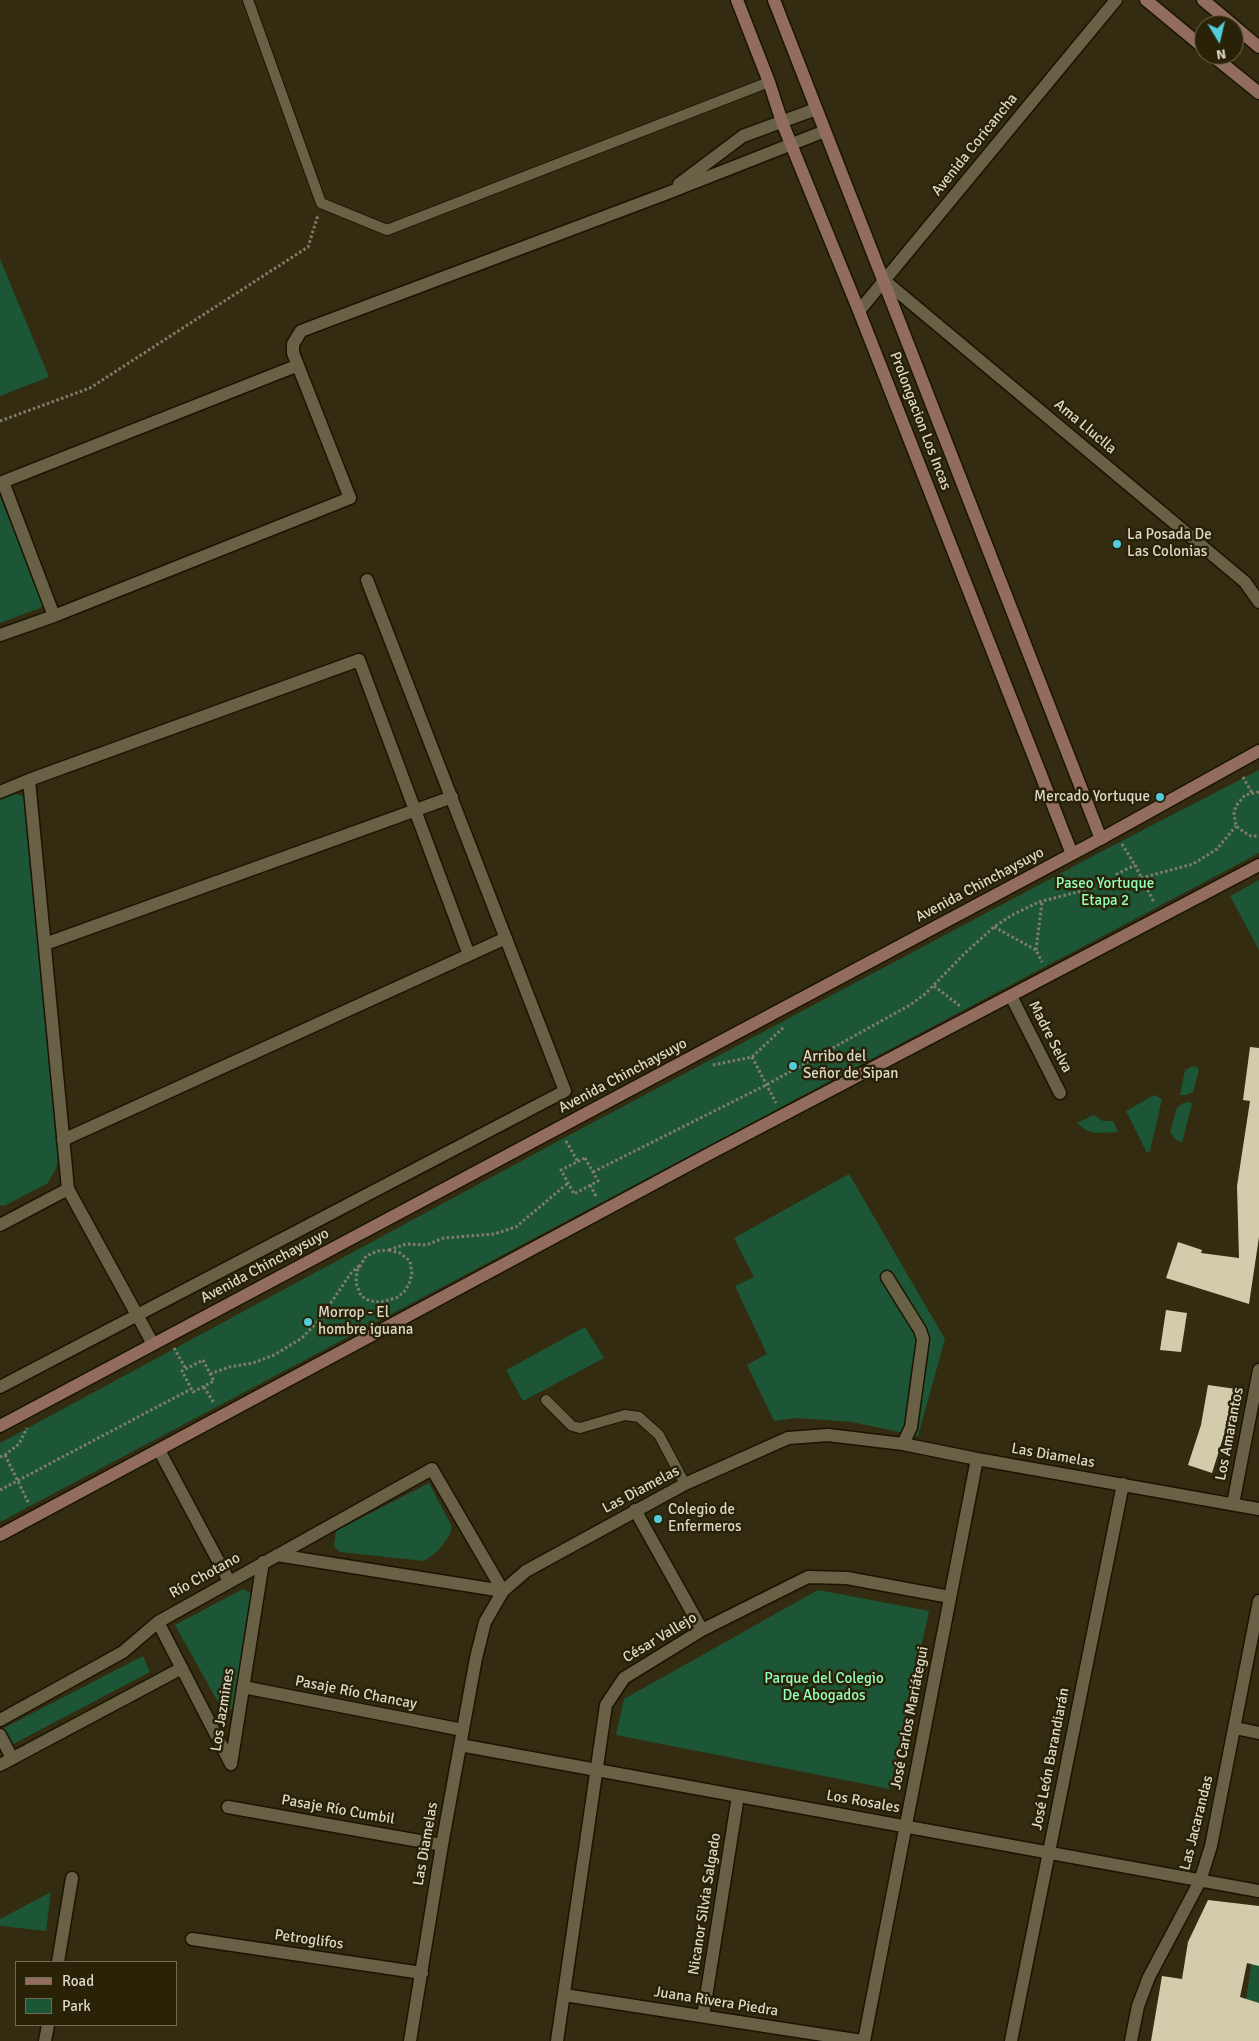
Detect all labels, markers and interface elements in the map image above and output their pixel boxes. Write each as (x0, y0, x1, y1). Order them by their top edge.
north arrow (1194, 15, 1244, 65)
text: N (1215, 45, 1227, 63)
street label: Avenida Coricancha (928, 90, 1022, 200)
street label: Prolongacion Los Incas (885, 349, 955, 493)
street label: Ama Lluclla (1050, 396, 1120, 458)
place label: La Posada De Las Colonias (1127, 526, 1212, 561)
marker: La Posada De Las Colonias (1111, 538, 1123, 550)
place label: Mercado Yortuque (1034, 788, 1150, 806)
marker: Mercado Yortuque (1154, 791, 1166, 803)
street label: Avenida Chinchaysuyo (913, 844, 1047, 926)
park label: Paseo Yortuque Etapa 2 (1056, 875, 1154, 910)
street label: Madre Selva (1024, 998, 1076, 1076)
street label: Avenida Chinchaysuyo (556, 1035, 690, 1117)
place label: Arribo del Señor de Sipan (803, 1048, 899, 1083)
marker: Arribo del Señor de Sipan (787, 1060, 799, 1072)
street label: Avenida Chinchaysuyo (198, 1225, 332, 1307)
place label: Morrop - El hombre iguana (318, 1304, 413, 1339)
marker: Morrop - El hombre iguana (302, 1316, 314, 1328)
street label: Los Amarantos (1212, 1386, 1248, 1482)
street label: Las Diamelas (1010, 1440, 1096, 1472)
street label: Las Diamelas (599, 1462, 683, 1518)
place label: Colegio de Enfermeros (668, 1501, 742, 1536)
marker: Colegio de Enfermeros (652, 1513, 664, 1525)
street label: Río Chotano (167, 1549, 243, 1603)
street label: César Vallejo (620, 1609, 700, 1667)
street label: José Carlos Mariátegui (887, 1645, 933, 1791)
street label: Los Jazmines (208, 1667, 238, 1753)
park label: Parque del Colegio De Abogados (764, 1670, 884, 1705)
street label: Pasaje Río Chancay (294, 1672, 418, 1714)
street label: José León Barandiarán (1028, 1686, 1074, 1832)
street label: Las Jacarandas (1177, 1774, 1217, 1872)
street label: Los Rosales (825, 1787, 901, 1817)
street label: Pasaje Río Cumbil (280, 1791, 396, 1829)
street label: Las Diamelas (410, 1801, 442, 1887)
street label: Nicanor Silvia Salgado (685, 1832, 725, 1976)
street label: Petroglifos (273, 1926, 345, 1954)
legend (15, 1961, 178, 2026)
text: Road (62, 1972, 94, 1990)
street label: Juana Rivera Piedra (652, 1983, 780, 2021)
text: Park (62, 1997, 91, 2015)

